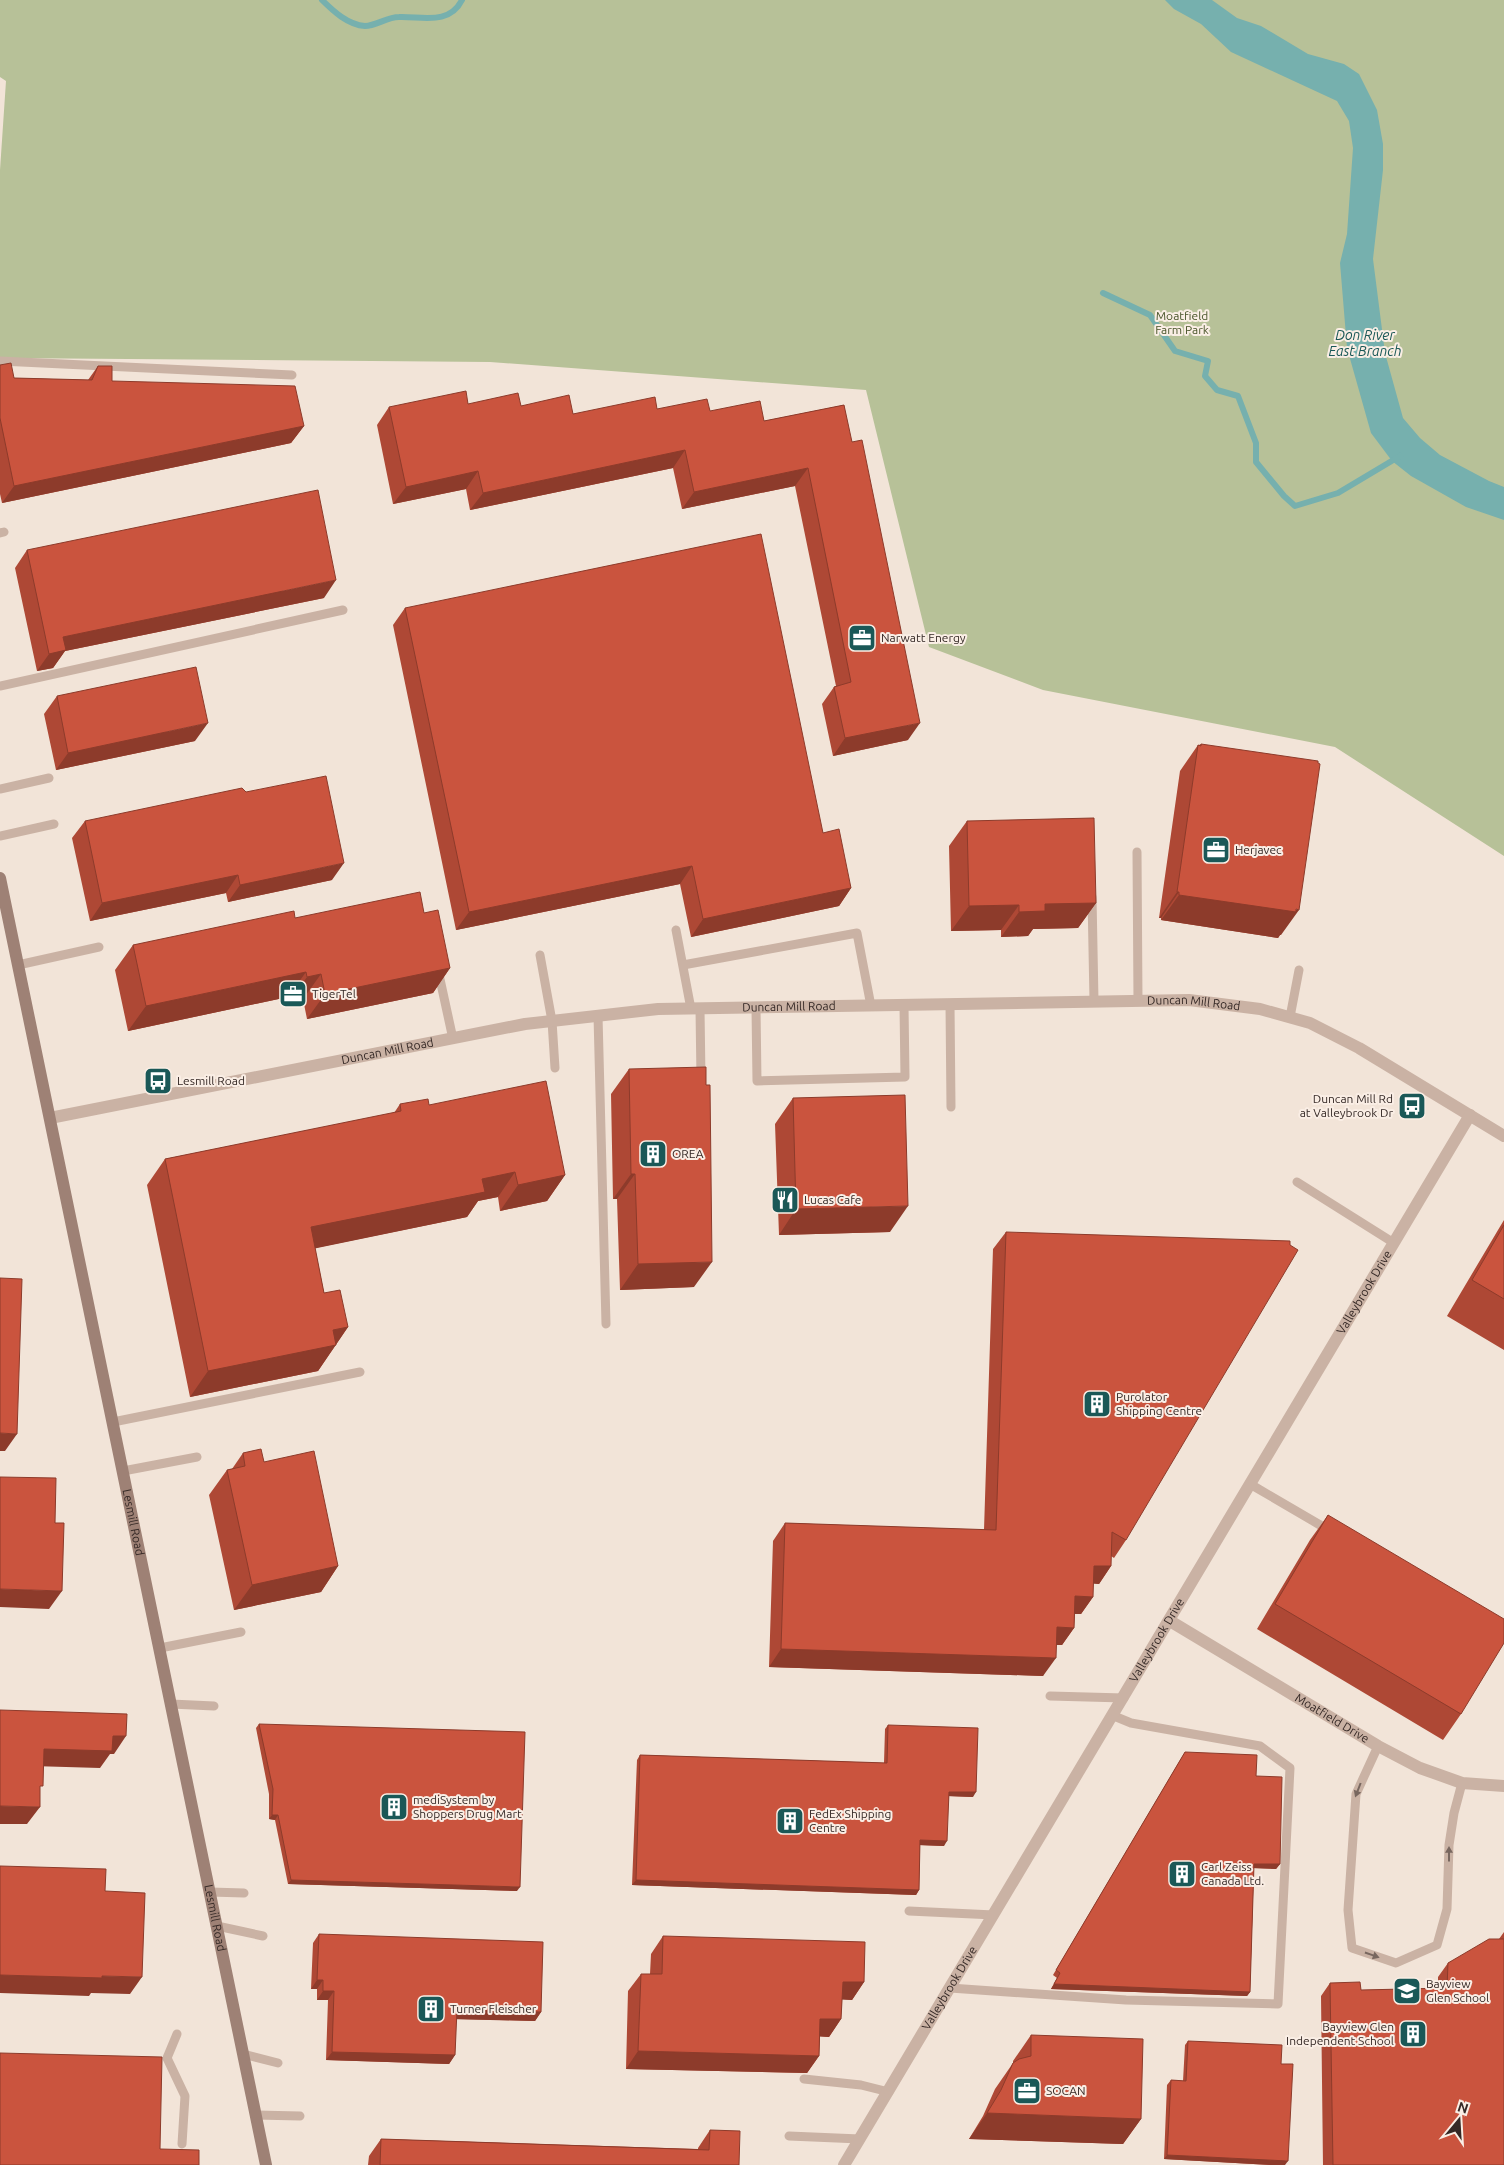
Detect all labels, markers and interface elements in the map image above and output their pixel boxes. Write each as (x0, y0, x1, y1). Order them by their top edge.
park label: Moatfield Farm Park (1155, 309, 1209, 336)
water label: Don River East Branch (1328, 327, 1402, 359)
office icon: Narwatt Energy (847, 623, 877, 653)
place label: Narwatt Energy (881, 631, 966, 644)
office icon: Herjavec (1201, 835, 1231, 865)
place label: Herjavec (1235, 843, 1282, 856)
office icon: TigerTel (278, 979, 308, 1009)
place label: TigerTel (312, 987, 356, 1000)
street label: Duncan Mill Road (1147, 993, 1241, 1012)
street label: Duncan Mill Road (742, 999, 836, 1014)
street label: Duncan Mill Road (340, 1035, 435, 1066)
bus stop icon: Lesmill Road (143, 1066, 173, 1096)
place label: Lesmill Road (177, 1074, 245, 1087)
bus stop icon: Duncan Mill Rd at Valleybrook Dr (1397, 1091, 1427, 1121)
place label: Duncan Mill Rd at Valleybrook Dr (1300, 1092, 1393, 1119)
building icon: OREA (638, 1139, 668, 1169)
place label: OREA (672, 1147, 704, 1160)
restaurant icon: Lucas Cafe (770, 1185, 800, 1215)
place label: Lucas Cafe (804, 1193, 861, 1206)
street label: Valleybrook Drive (1334, 1248, 1394, 1336)
building icon: Purolator Shipping Centre (1082, 1389, 1112, 1419)
place label: Purolator Shipping Centre (1116, 1390, 1202, 1417)
street label: Lesmill Road (120, 1488, 147, 1557)
street label: Valleybrook Drive (1126, 1596, 1186, 1684)
street label: Moatfield Drive (1293, 1691, 1372, 1745)
one-way arrow (1354, 1783, 1362, 1798)
building icon: mediSystem by Shoppers Drug Mart (379, 1792, 409, 1822)
place label: mediSystem by Shoppers Drug Mart (413, 1793, 522, 1820)
building icon: FedEx Shipping Centre (775, 1806, 805, 1836)
place label: FedEx Shipping Centre (809, 1807, 891, 1834)
one-way arrow (1445, 1846, 1453, 1862)
building icon: Carl Zeiss Canada Ltd. (1167, 1859, 1197, 1889)
place label: Carl Zeiss Canada Ltd. (1201, 1860, 1264, 1887)
street label: Lesmill Road (202, 1883, 229, 1953)
street label: Valleybrook Drive (919, 1944, 979, 2032)
one-way arrow (1365, 1951, 1380, 1959)
school or university icon: Bayview Glen School (1392, 1976, 1422, 2006)
place label: Bayview Glen School (1426, 1977, 1489, 2004)
building icon: Turner Fleischer (416, 1994, 446, 2024)
place label: Turner Fleischer (450, 2002, 537, 2015)
building icon: Bayview Glen Independent School (1398, 2019, 1428, 2049)
place label: Bayview Glen Independent School (1286, 2020, 1394, 2047)
office icon: SOCAN (1012, 2076, 1042, 2106)
place label: SOCAN (1046, 2084, 1086, 2097)
north arrow (1434, 2095, 1484, 2145)
text: N (1456, 2098, 1470, 2117)

